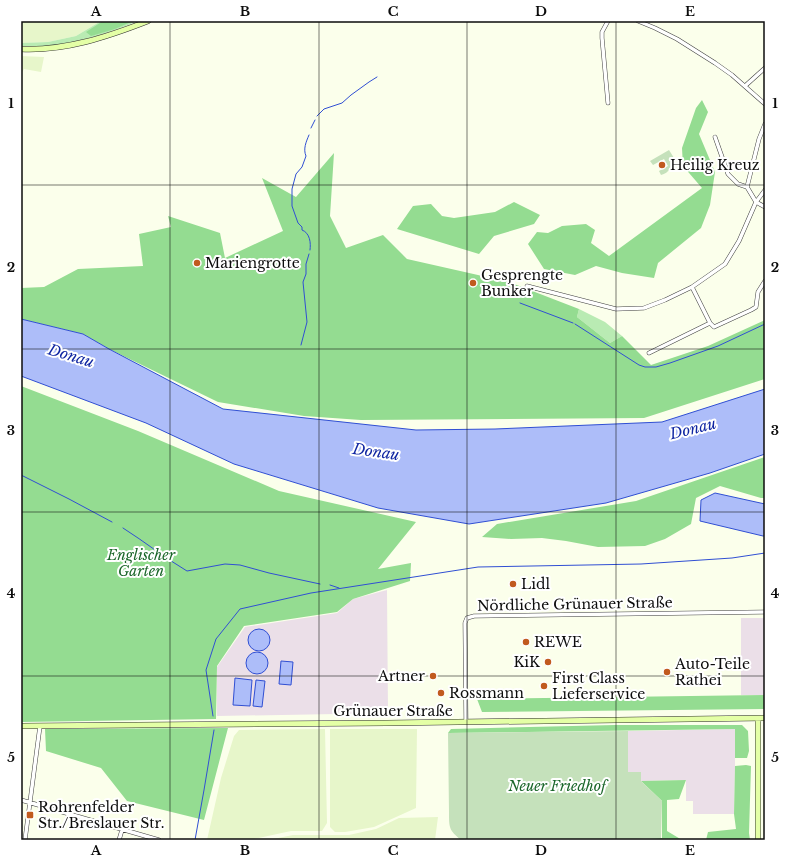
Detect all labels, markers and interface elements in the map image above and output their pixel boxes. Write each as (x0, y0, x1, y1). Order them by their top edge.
text: A (90, 3, 102, 20)
text: B (240, 3, 250, 20)
text: C (388, 3, 399, 20)
text: D (535, 3, 547, 20)
text: E (685, 3, 695, 20)
text: 1 (8, 95, 14, 112)
text: 1 (772, 95, 778, 112)
place label: Heilig Kreuz (670, 156, 760, 174)
marker: Heilig Kreuz (657, 160, 667, 170)
place label: Mariengrotte (205, 254, 300, 272)
marker: Mariengrotte (192, 258, 202, 268)
text: 2 (7, 259, 15, 276)
text: 2 (771, 259, 779, 276)
place label: Gesprengte Bunker (481, 266, 563, 300)
marker: Gesprengte Bunker (468, 278, 478, 288)
water label: Donau (45, 339, 97, 372)
water label: Donau (667, 414, 718, 444)
text: 3 (7, 422, 15, 439)
text: 3 (771, 422, 779, 439)
water label: Donau (350, 439, 401, 464)
park label: Englischer Garten (106, 546, 176, 580)
place label: Lidl (521, 575, 550, 593)
marker: Lidl (508, 579, 518, 589)
text: 4 (7, 585, 16, 602)
text: 4 (771, 585, 780, 602)
street label: Nördliche Grünauer Straße (477, 593, 673, 615)
place label: REWE (534, 633, 582, 651)
marker: REWE (521, 637, 531, 647)
place label: KiK (513, 653, 541, 671)
place label: Auto-Teile Rathei (674, 655, 750, 689)
marker: KiK (543, 657, 553, 667)
place label: Artner (377, 667, 425, 685)
marker: Auto-Teile Rathei (662, 667, 672, 677)
place label: First Class Lieferservice (552, 669, 645, 703)
marker: Artner (428, 671, 438, 681)
marker: First Class Lieferservice (539, 681, 549, 691)
place label: Rossmann (449, 684, 524, 702)
marker: Rossmann (436, 688, 446, 698)
street label: Grünauer Straße (333, 702, 453, 720)
text: 5 (7, 749, 15, 766)
text: 5 (771, 749, 779, 766)
park label: Neuer Friedhof (507, 777, 609, 795)
place label: Rohrenfelder Str./Breslauer Str. (38, 798, 164, 832)
marker: Rohrenfelder Str./Breslauer Str. (25, 810, 35, 820)
text: A (90, 842, 102, 859)
text: B (240, 842, 250, 859)
text: C (388, 842, 399, 859)
text: D (535, 842, 547, 859)
text: E (685, 842, 695, 859)

